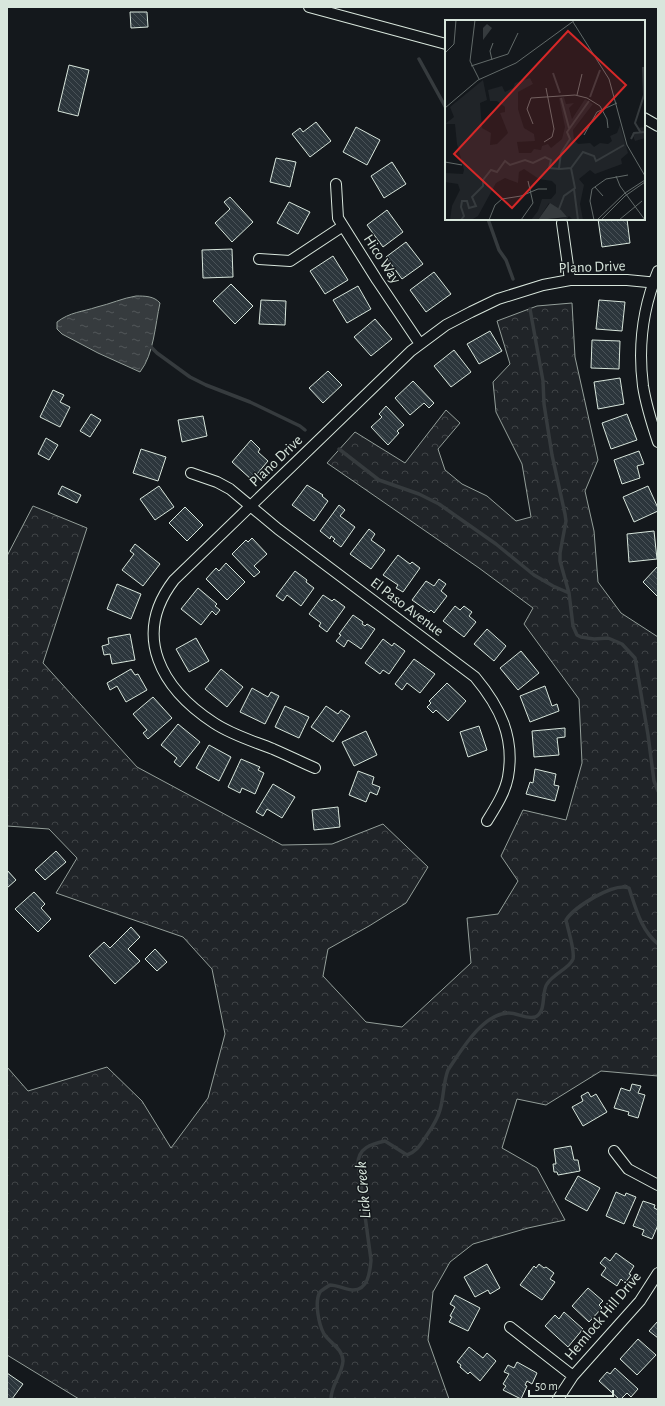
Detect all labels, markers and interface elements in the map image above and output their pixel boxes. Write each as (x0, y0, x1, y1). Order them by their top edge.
inset map (445, 20, 645, 220)
street label: Hico Way (361, 232, 404, 287)
street label: Plano Drive (558, 258, 626, 276)
street label: Plano Drive (247, 432, 305, 490)
street label: El Paso Avenue (368, 575, 446, 639)
water label: Lick Creek (353, 1161, 373, 1219)
street label: Hemlock Hill Drive (562, 1269, 644, 1363)
scale bar (529, 1372, 613, 1398)
text: 50 m (535, 1380, 558, 1392)

